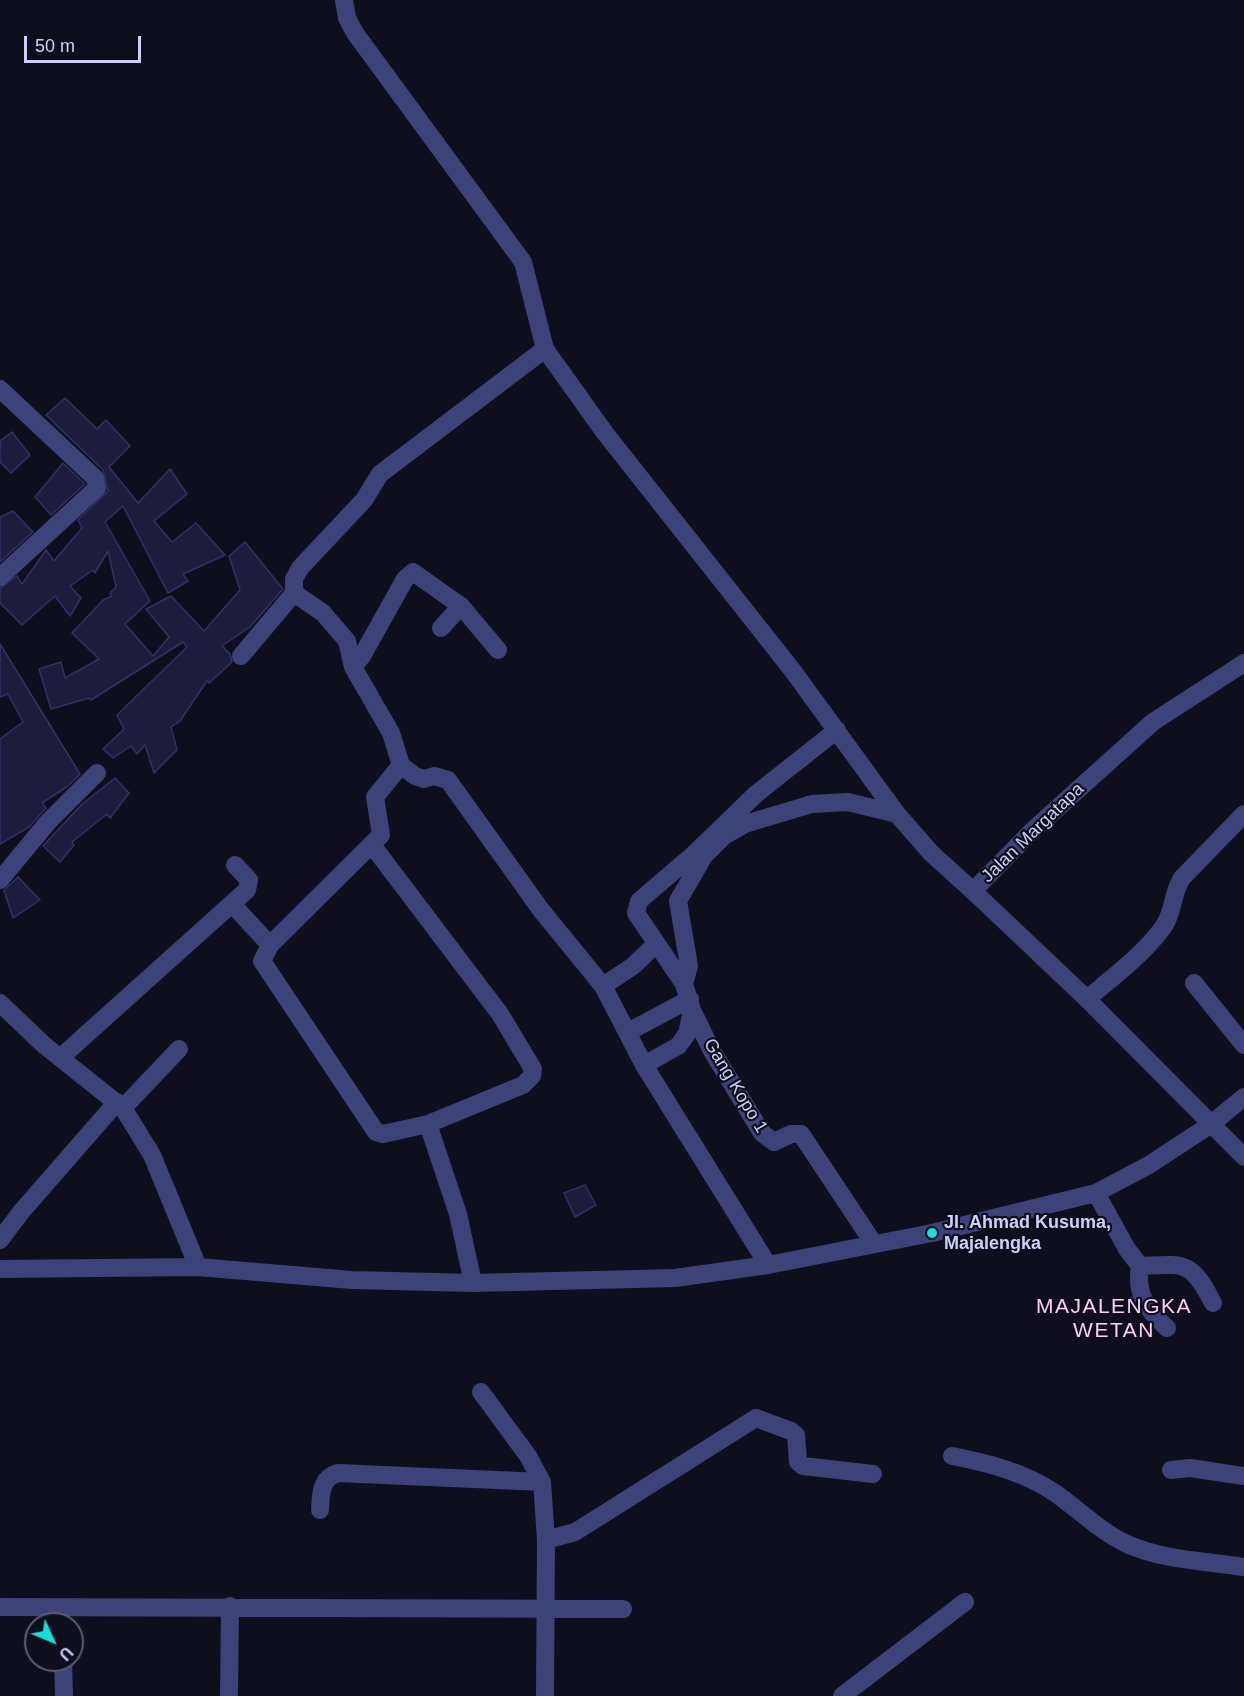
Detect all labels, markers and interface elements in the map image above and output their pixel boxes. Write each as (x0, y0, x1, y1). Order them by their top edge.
scale bar (27, 24, 144, 62)
text: 50 m (35, 36, 75, 56)
street label: Jalan Margatapa (977, 779, 1089, 887)
street label: Gang Kopo 1 (698, 1035, 772, 1137)
place label: Jl. Ahmad Kusuma, Majalengka (944, 1212, 1111, 1254)
marker: Jl. Ahmad Kusuma, Majalengka (925, 1226, 939, 1240)
district label: MAJALENGKA WETAN (1036, 1294, 1192, 1344)
north arrow (24, 1612, 84, 1672)
text: U (56, 1643, 76, 1664)

